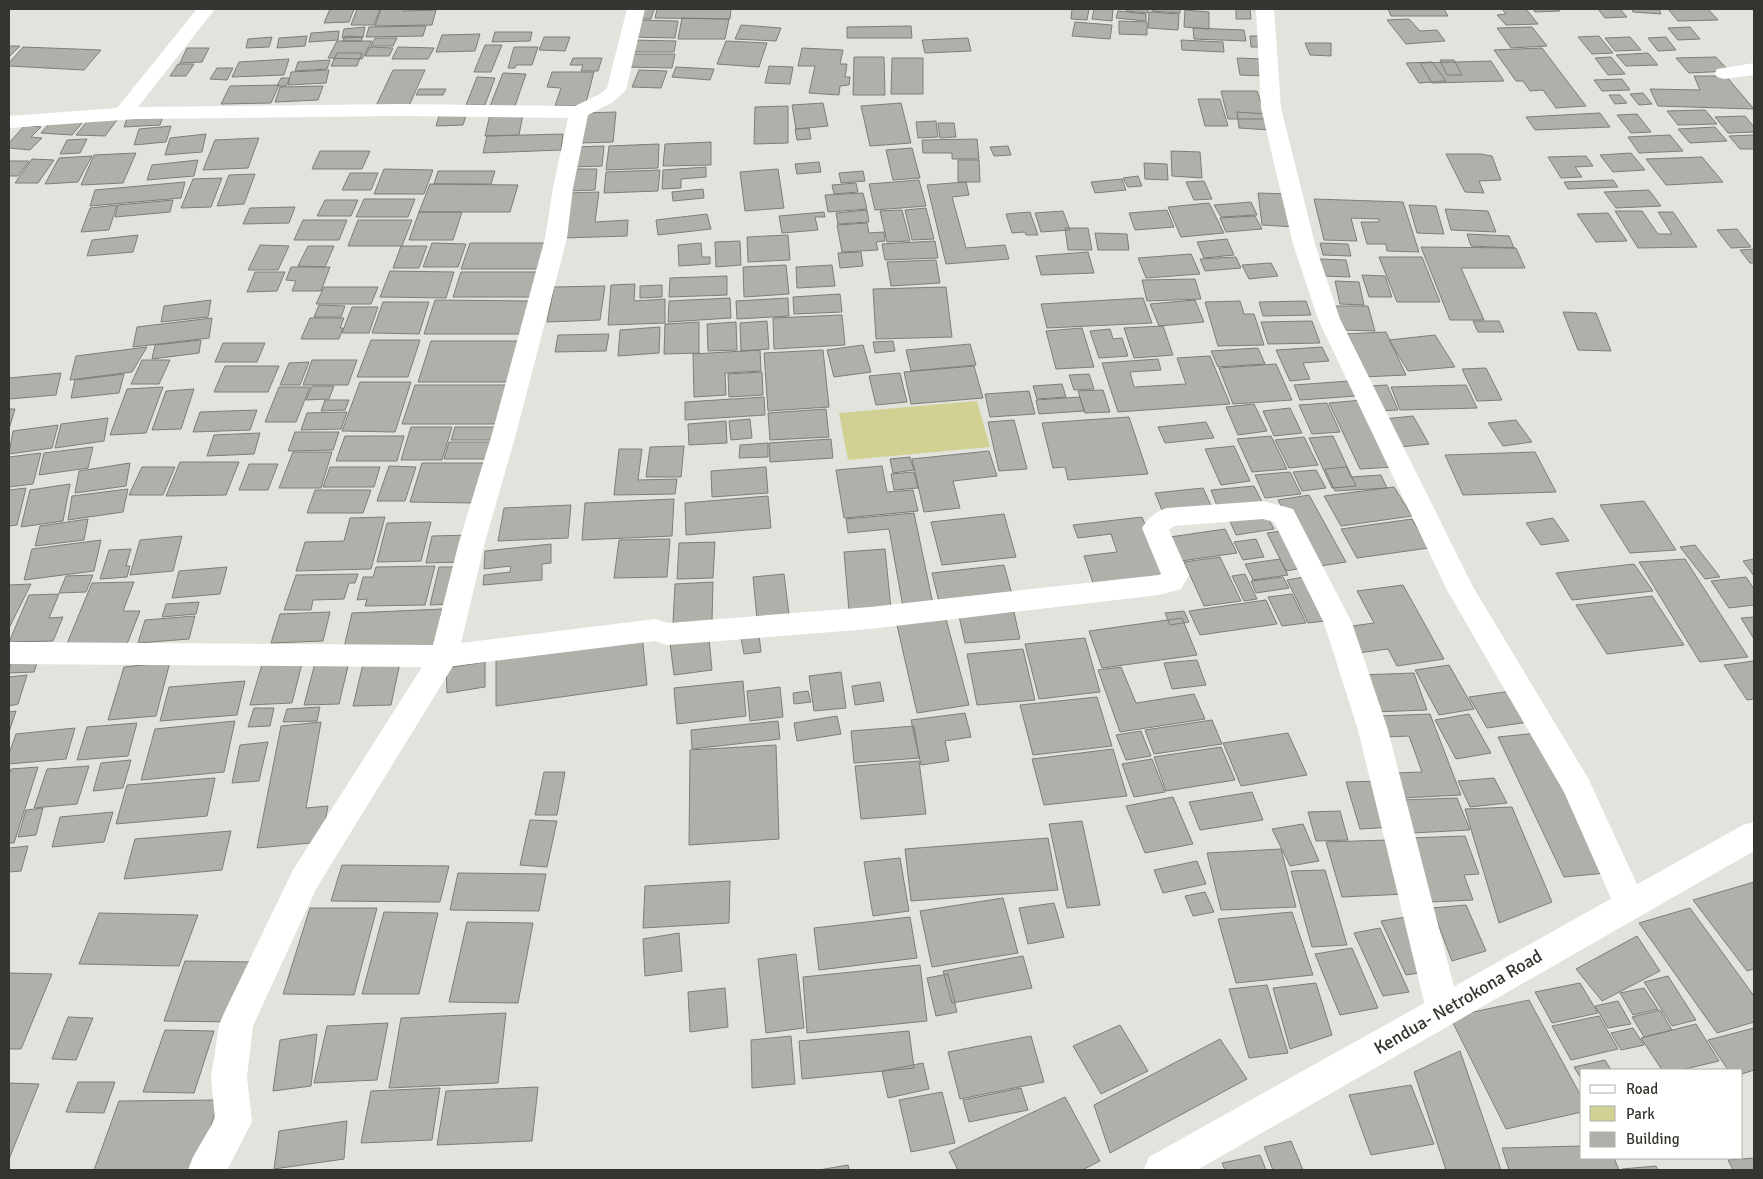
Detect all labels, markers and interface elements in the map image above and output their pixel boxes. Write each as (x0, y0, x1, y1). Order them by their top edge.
street label: Kendua- Netrokona Road (1370, 945, 1546, 1059)
legend (1580, 1069, 1743, 1159)
text: Road (1626, 1080, 1658, 1098)
text: Park (1626, 1105, 1655, 1123)
text: Building (1626, 1130, 1680, 1148)

